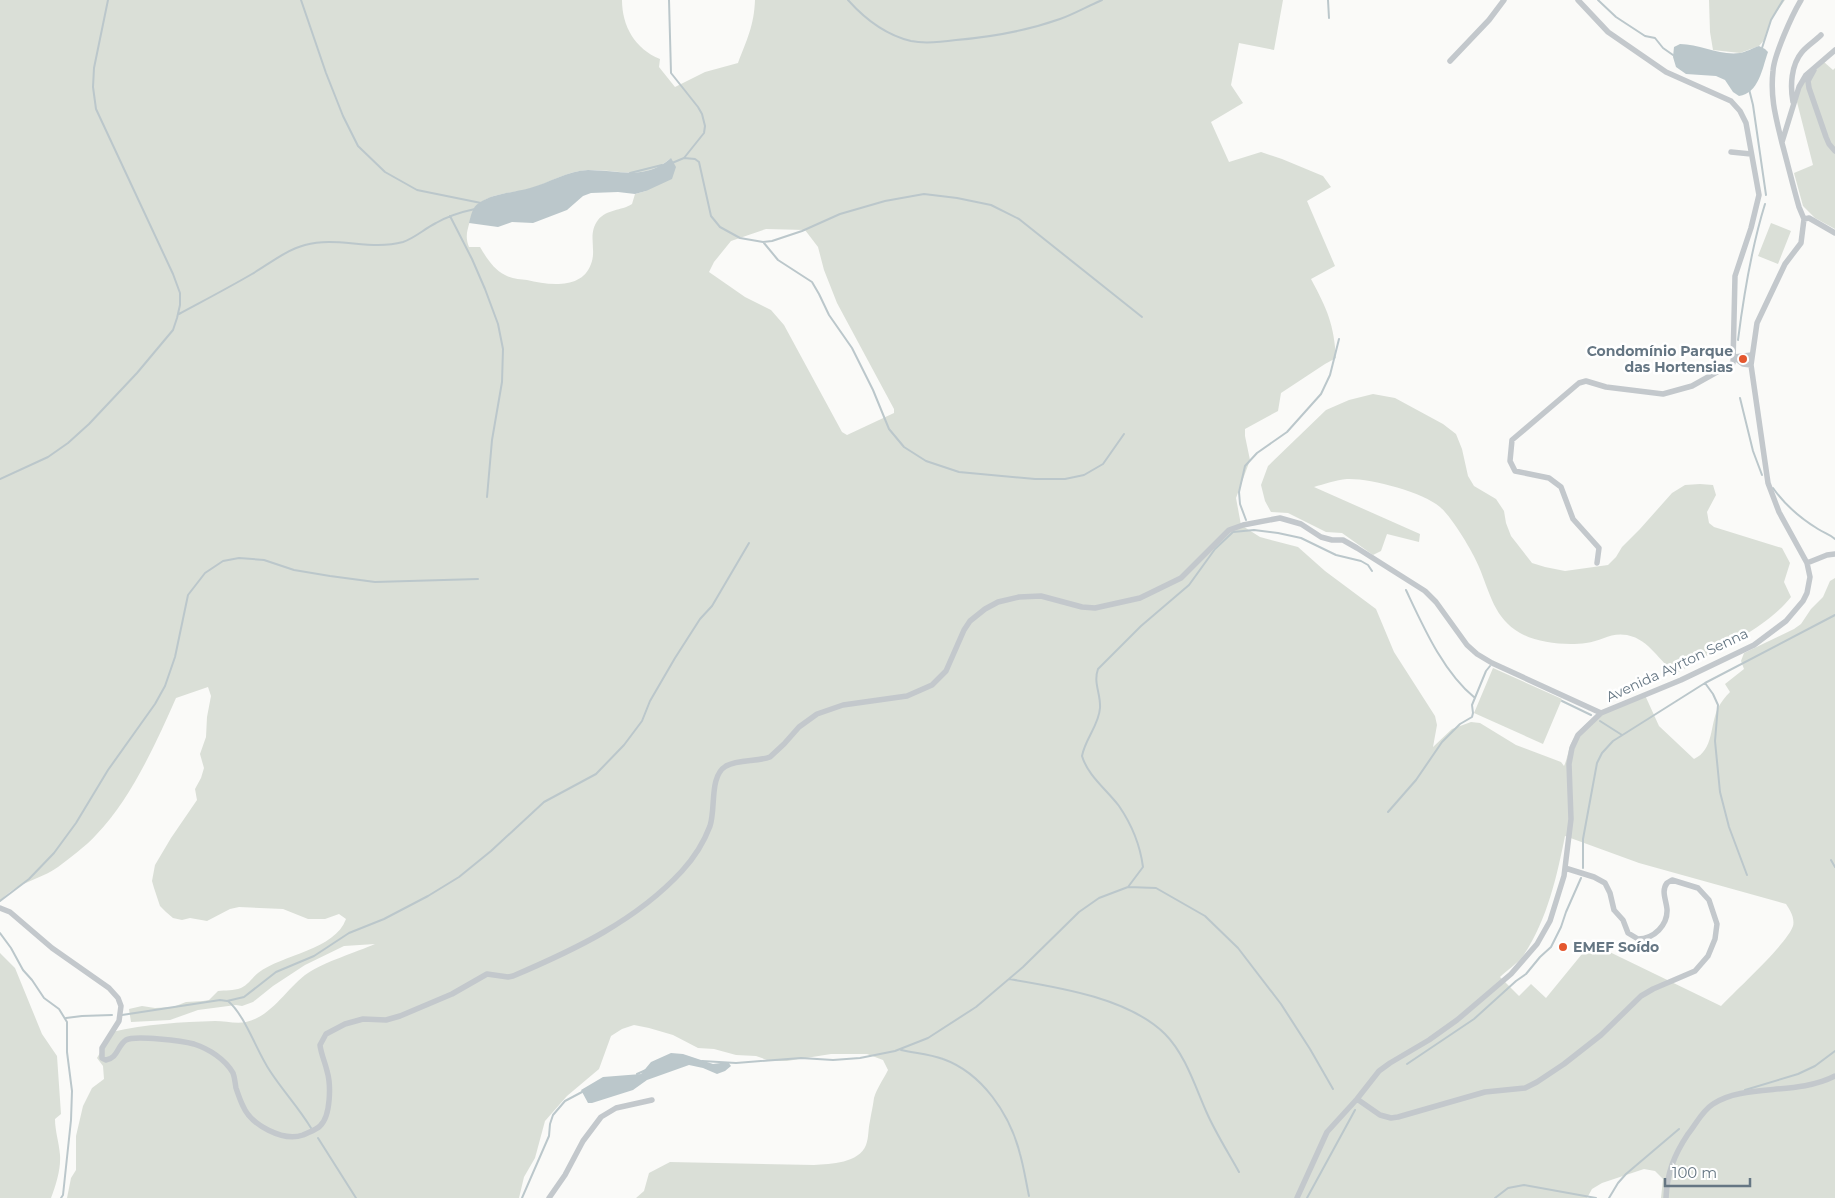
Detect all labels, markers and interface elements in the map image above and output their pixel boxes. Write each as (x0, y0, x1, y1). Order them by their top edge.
place label: Condomínio Parque das Hortensias (1587, 342, 1734, 376)
marker: Condomínio Parque das Hortensias (1737, 353, 1749, 365)
street label: Avenida Ayrton Senna (1603, 624, 1751, 706)
place label: EMEF Soído (1573, 938, 1659, 956)
marker: EMEF Soído (1557, 941, 1569, 953)
scale bar (1665, 1156, 1750, 1188)
text: 100 m (1672, 1163, 1717, 1182)

